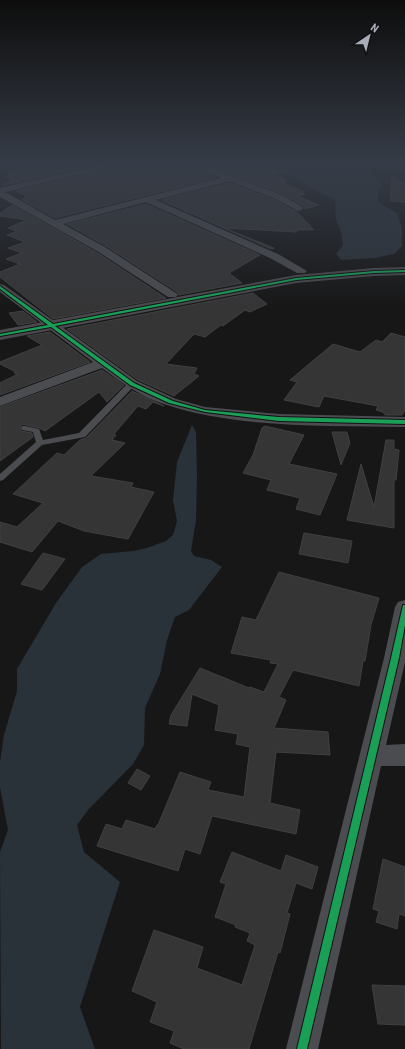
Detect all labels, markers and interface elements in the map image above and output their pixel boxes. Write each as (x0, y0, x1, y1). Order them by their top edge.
north arrow (349, 16, 389, 56)
text: N (368, 21, 381, 36)

